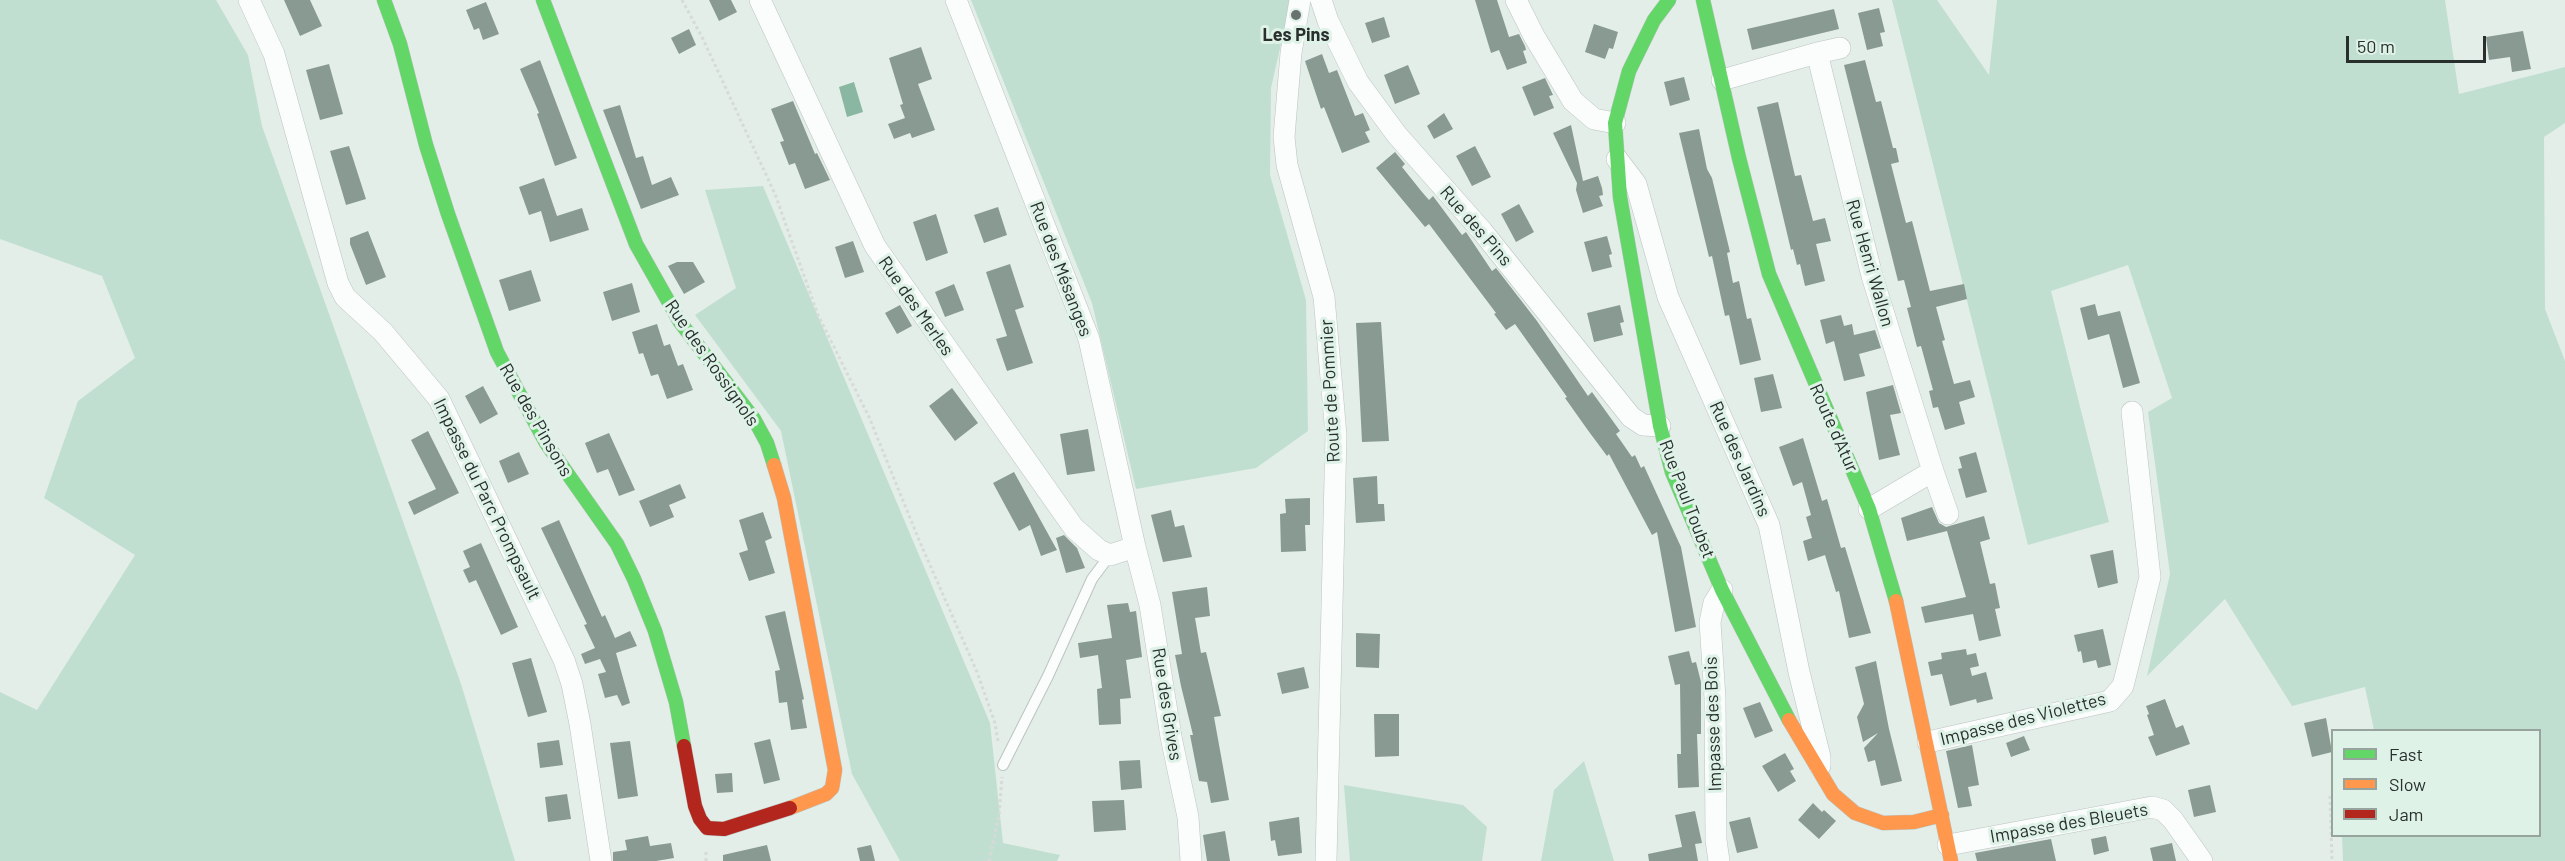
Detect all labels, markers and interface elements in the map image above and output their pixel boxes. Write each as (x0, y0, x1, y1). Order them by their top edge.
marker: Les Pins (1289, 8, 1303, 22)
place label: Les Pins (1263, 24, 1329, 46)
scale bar (2349, 24, 2488, 62)
text: 50 m (2357, 35, 2395, 57)
street label: Rue des Pins (1435, 182, 1517, 270)
street label: Rue Henri Wallon (1841, 197, 1899, 329)
street label: Rue des Mésanges (1025, 198, 1097, 340)
street label: Rue des Merles (874, 252, 958, 360)
street label: Rue des Rossignols (660, 296, 764, 430)
street label: Route de Pommier (1315, 319, 1345, 463)
street label: Rue des Pinsons (495, 360, 577, 480)
street label: Route d'Atur (1805, 380, 1863, 476)
street label: Impasse du Parc Prompsault (429, 395, 545, 603)
street label: Rue des Jardins (1705, 398, 1775, 520)
street label: Rue Paul Toubet (1654, 437, 1720, 561)
street label: Rue des Grives (1147, 646, 1187, 762)
street label: Impasse des Bois (1700, 656, 1726, 792)
street label: Impasse des Violettes (1938, 688, 2108, 750)
legend (2331, 729, 2541, 837)
text: Fast (2389, 743, 2423, 765)
text: Slow (2389, 773, 2426, 795)
street label: Impasse des Bleuets (1988, 798, 2150, 848)
text: Jam (2389, 803, 2423, 825)

